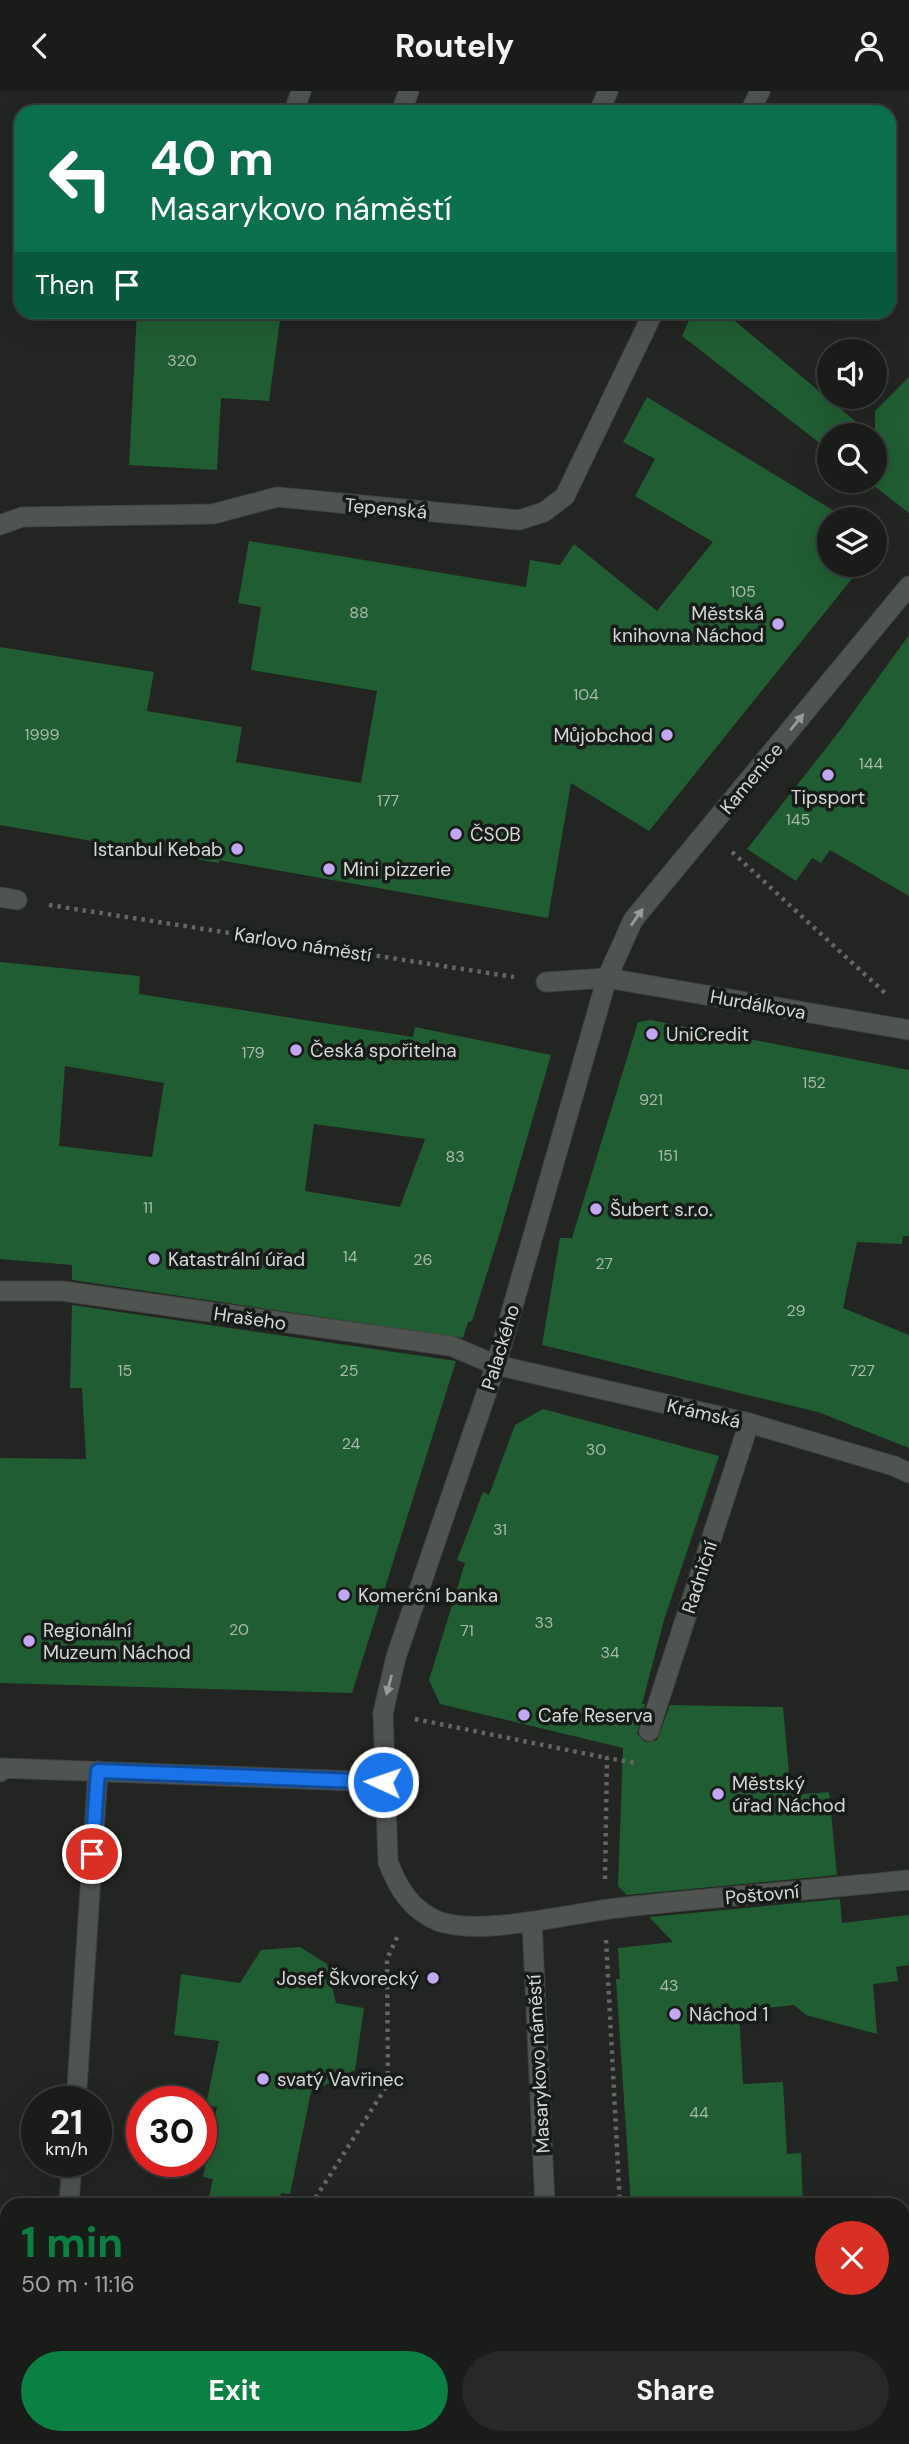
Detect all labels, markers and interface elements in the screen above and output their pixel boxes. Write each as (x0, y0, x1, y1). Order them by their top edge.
text: Routely (395, 25, 514, 67)
icon: back (21, 27, 59, 65)
icon: person (850, 27, 888, 65)
text: 40 m (150, 126, 274, 190)
icon: left (35, 133, 126, 224)
text: Masarykovo náměstí (150, 188, 452, 230)
icon: arrive (108, 266, 146, 304)
text: Then (35, 268, 94, 302)
map controls (817, 339, 887, 577)
button: sound (817, 339, 887, 409)
house number: 320 (167, 350, 197, 371)
button: search (817, 423, 887, 493)
street label: Tepenská (344, 492, 428, 525)
button: layers (817, 507, 887, 577)
house number: 105 (730, 581, 756, 602)
place label: Městská knihovna Náchod (612, 601, 764, 648)
house number: 88 (349, 602, 369, 623)
marker: Městská knihovna Náchod (770, 616, 786, 632)
house number: 104 (573, 684, 599, 705)
one-way arrow (789, 714, 804, 731)
place label: Můjobchod (553, 723, 653, 748)
house number: 1999 (24, 724, 60, 745)
marker: Můjobchod (659, 727, 675, 743)
street label: Kamenice (714, 737, 789, 819)
house number: 144 (859, 753, 883, 774)
marker: Tipsport (820, 767, 836, 783)
place label: Tipsport (791, 785, 865, 810)
house number: 177 (377, 790, 399, 811)
house number: 145 (786, 809, 810, 830)
place label: ČSOB (470, 822, 521, 847)
marker: ČSOB (448, 826, 464, 842)
place label: Istanbul Kebab (93, 837, 223, 862)
marker: Istanbul Kebab (229, 841, 245, 857)
place label: Mini pizzerie (343, 857, 451, 882)
marker: Mini pizzerie (321, 861, 337, 877)
one-way arrow (630, 908, 644, 926)
street label: Karlovo náměstí (232, 921, 374, 968)
street label: Hurdálkova (708, 984, 808, 1025)
place label: UniCredit (666, 1022, 749, 1047)
marker: UniCredit (644, 1026, 660, 1042)
place label: Česká spořitelna (310, 1038, 457, 1063)
house number: 179 (241, 1042, 265, 1063)
marker: Česká spořitelna (288, 1042, 304, 1058)
house number: 152 (802, 1072, 826, 1093)
house number: 921 (639, 1089, 663, 1110)
house number: 151 (658, 1145, 678, 1166)
house number: 83 (445, 1146, 465, 1167)
house number: 11 (143, 1197, 153, 1218)
place label: Šubert s.r.o. (610, 1197, 713, 1222)
marker: Šubert s.r.o. (588, 1201, 604, 1217)
house number: 14 (343, 1246, 358, 1267)
place label: Katastrální úřad (168, 1247, 305, 1272)
house number: 26 (413, 1249, 433, 1270)
marker: Katastrální úřad (146, 1251, 162, 1267)
house number: 27 (595, 1253, 613, 1274)
house number: 29 (786, 1300, 806, 1321)
street label: Hrašeho (212, 1301, 288, 1336)
street label: Palackého (476, 1301, 525, 1393)
house number: 15 (118, 1360, 132, 1381)
house number: 25 (340, 1360, 358, 1381)
house number: 727 (849, 1360, 875, 1381)
street label: Krámská (665, 1393, 743, 1434)
house number: 24 (342, 1433, 361, 1454)
house number: 30 (586, 1439, 606, 1460)
house number: 31 (493, 1519, 507, 1540)
street label: Radniční (676, 1537, 723, 1617)
place label: Komerční banka (358, 1583, 498, 1608)
marker: Komerční banka (336, 1587, 352, 1603)
house number: 33 (535, 1612, 553, 1633)
place label: Regionální Muzeum Náchod (43, 1618, 191, 1665)
house number: 20 (229, 1619, 249, 1640)
house number: 71 (460, 1620, 474, 1641)
marker: Regionální Muzeum Náchod (21, 1633, 37, 1649)
house number: 34 (600, 1642, 620, 1663)
one-way arrow (383, 1674, 394, 1696)
place label: Cafe Reserva (538, 1703, 653, 1728)
marker: Cafe Reserva (516, 1707, 532, 1723)
position arrow (346, 1745, 420, 1819)
place label: Městský úřad Náchod (732, 1771, 846, 1818)
marker: Městský úřad Náchod (710, 1786, 726, 1802)
pin (62, 1824, 122, 1884)
icon: arrive (73, 1835, 111, 1873)
street label: Poštovní (724, 1879, 801, 1910)
place label: Josef Škvorecký (276, 1966, 419, 1991)
marker: Josef Škvorecký (425, 1970, 441, 1986)
street label: Masarykovo náměstí (521, 1973, 556, 2154)
house number: 43 (659, 1975, 679, 1996)
place label: Náchod 1 (689, 2002, 768, 2027)
marker: Náchod 1 (667, 2006, 683, 2022)
place label: svatý Vavřinec (277, 2067, 405, 2092)
marker: svatý Vavřinec (255, 2071, 271, 2087)
speed limit sign: 30 (126, 2086, 217, 2177)
text: 21 (50, 2099, 83, 2145)
house number: 44 (689, 2102, 709, 2123)
text: km/h (45, 2137, 88, 2161)
text: 1 min (21, 2215, 123, 2270)
button: close (815, 2221, 889, 2295)
text: 50 m · 11:16 (21, 2269, 135, 2299)
button: Exit (21, 2351, 448, 2431)
button: Share (462, 2351, 889, 2431)

